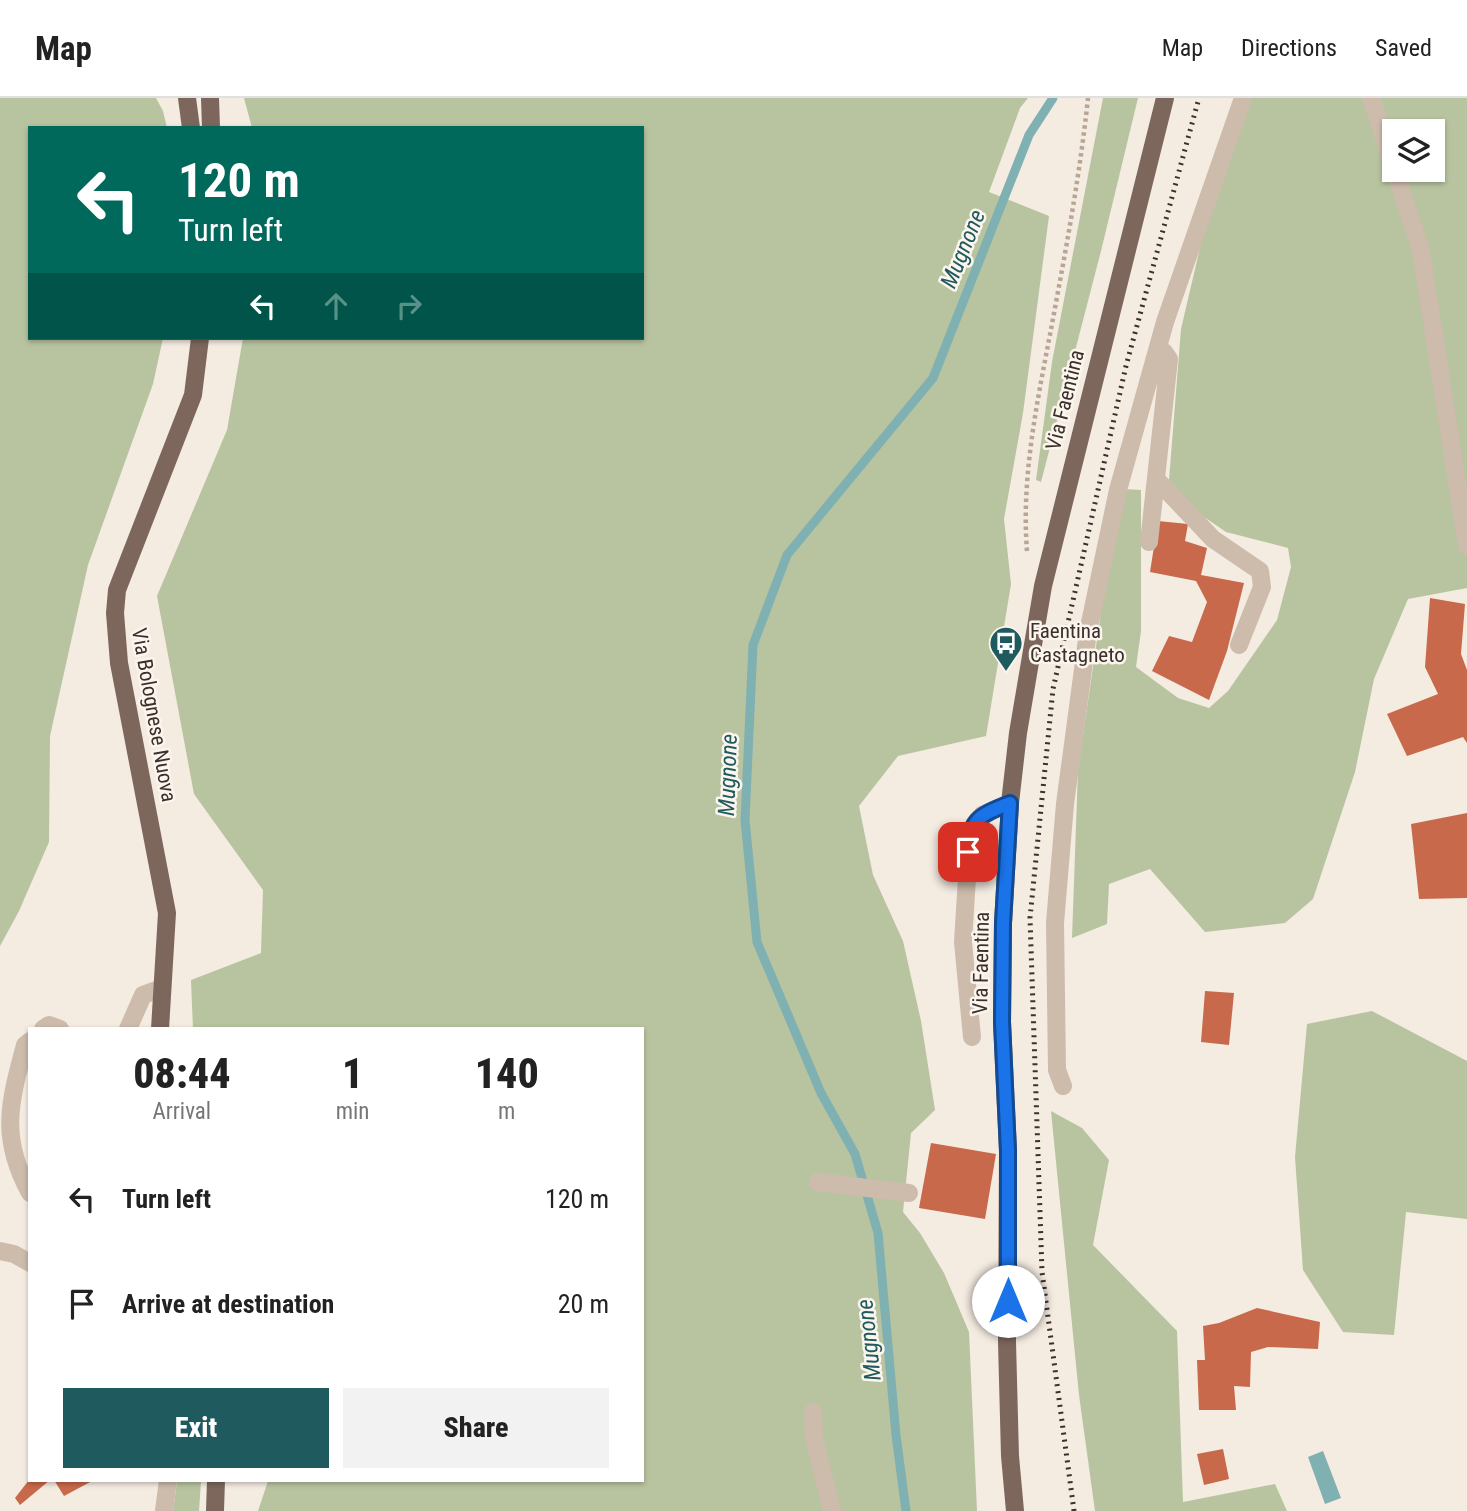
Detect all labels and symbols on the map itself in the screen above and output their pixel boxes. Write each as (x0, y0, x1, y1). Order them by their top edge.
water label: Mugnone (935, 206, 991, 292)
street label: Via Faentina (1041, 347, 1089, 453)
place label: Faentina Castagneto (1030, 619, 1125, 667)
bus stop icon: Faentina Castagneto (987, 624, 1025, 673)
street label: Via Bolognese Nuova (127, 626, 181, 804)
water label: Mugnone (713, 734, 743, 816)
pin (938, 822, 998, 882)
street label: Via Faentina (968, 912, 994, 1014)
position arrow (971, 1264, 1045, 1338)
water label: Mugnone (851, 1298, 887, 1382)

